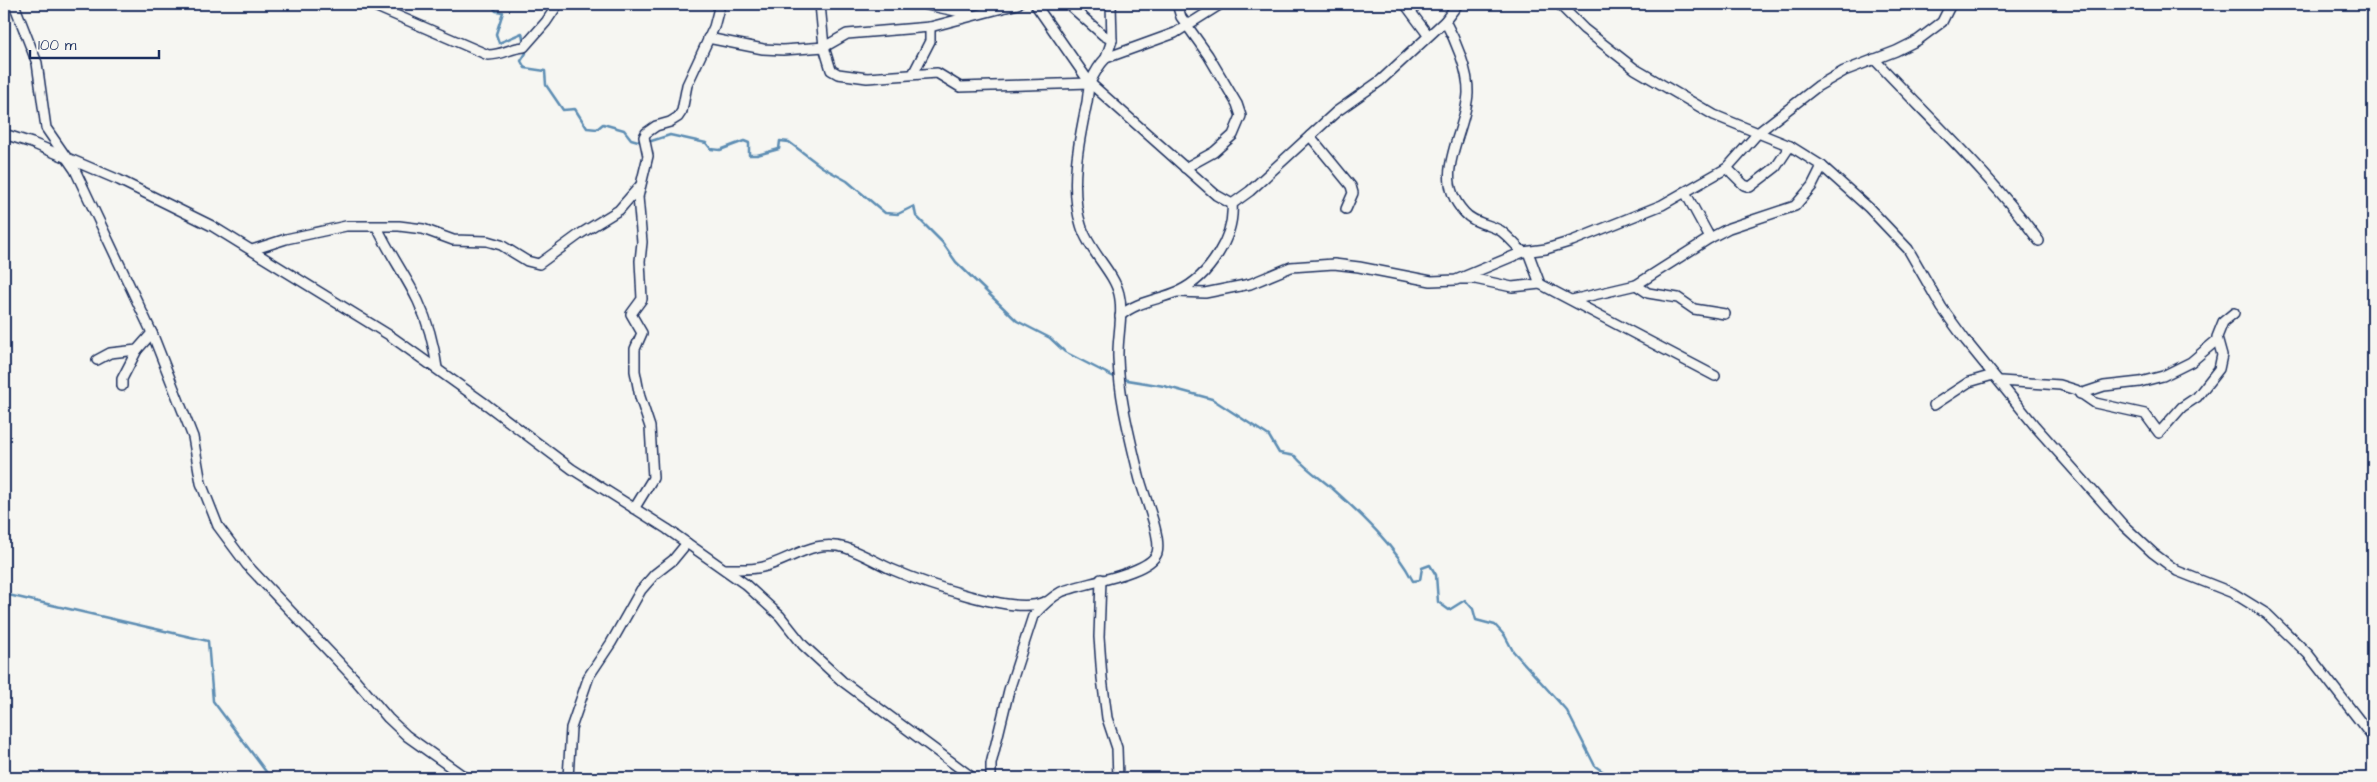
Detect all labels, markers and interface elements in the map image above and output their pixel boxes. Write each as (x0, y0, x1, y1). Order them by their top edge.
scale bar (30, 28, 159, 60)
text: 100 m (38, 35, 77, 56)

